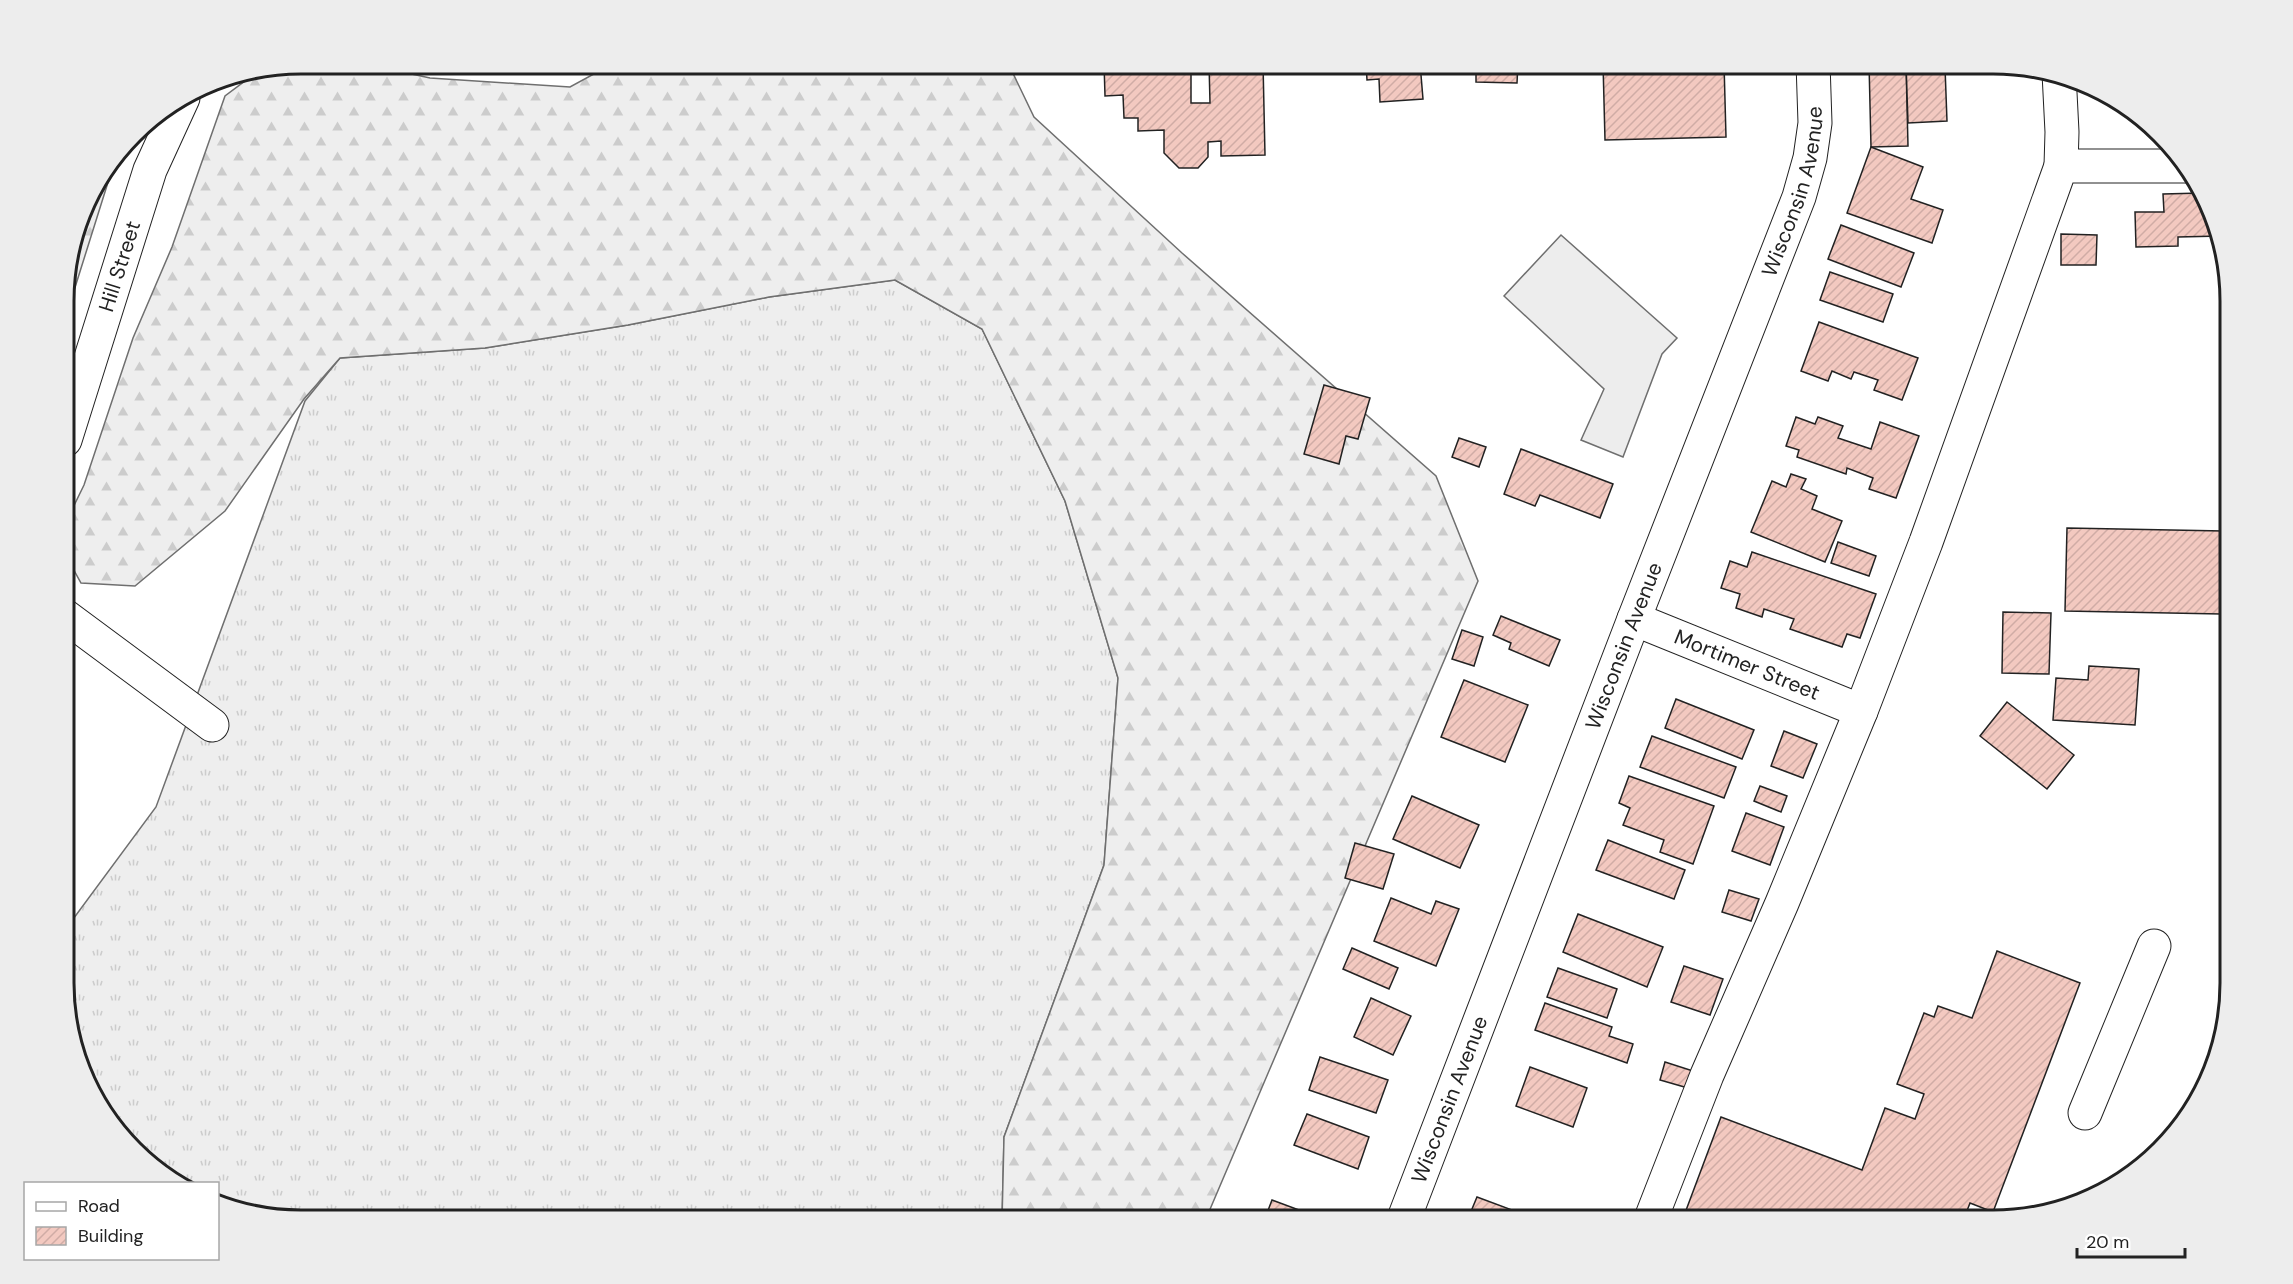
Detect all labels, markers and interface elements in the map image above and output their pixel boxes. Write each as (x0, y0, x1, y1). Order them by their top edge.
street label: Wisconsin Avenue (1755, 106, 1830, 281)
street label: Hill Street (92, 217, 147, 315)
street label: Wisconsin Avenue (1579, 558, 1669, 734)
street label: Mortimer Street (1670, 623, 1824, 707)
street label: Wisconsin Avenue (1405, 1012, 1494, 1187)
legend (24, 1182, 219, 1260)
text: Road (78, 1194, 120, 1218)
scale bar (2077, 1221, 2185, 1259)
text: Building (78, 1224, 143, 1248)
text: 20 m (2086, 1230, 2129, 1254)

